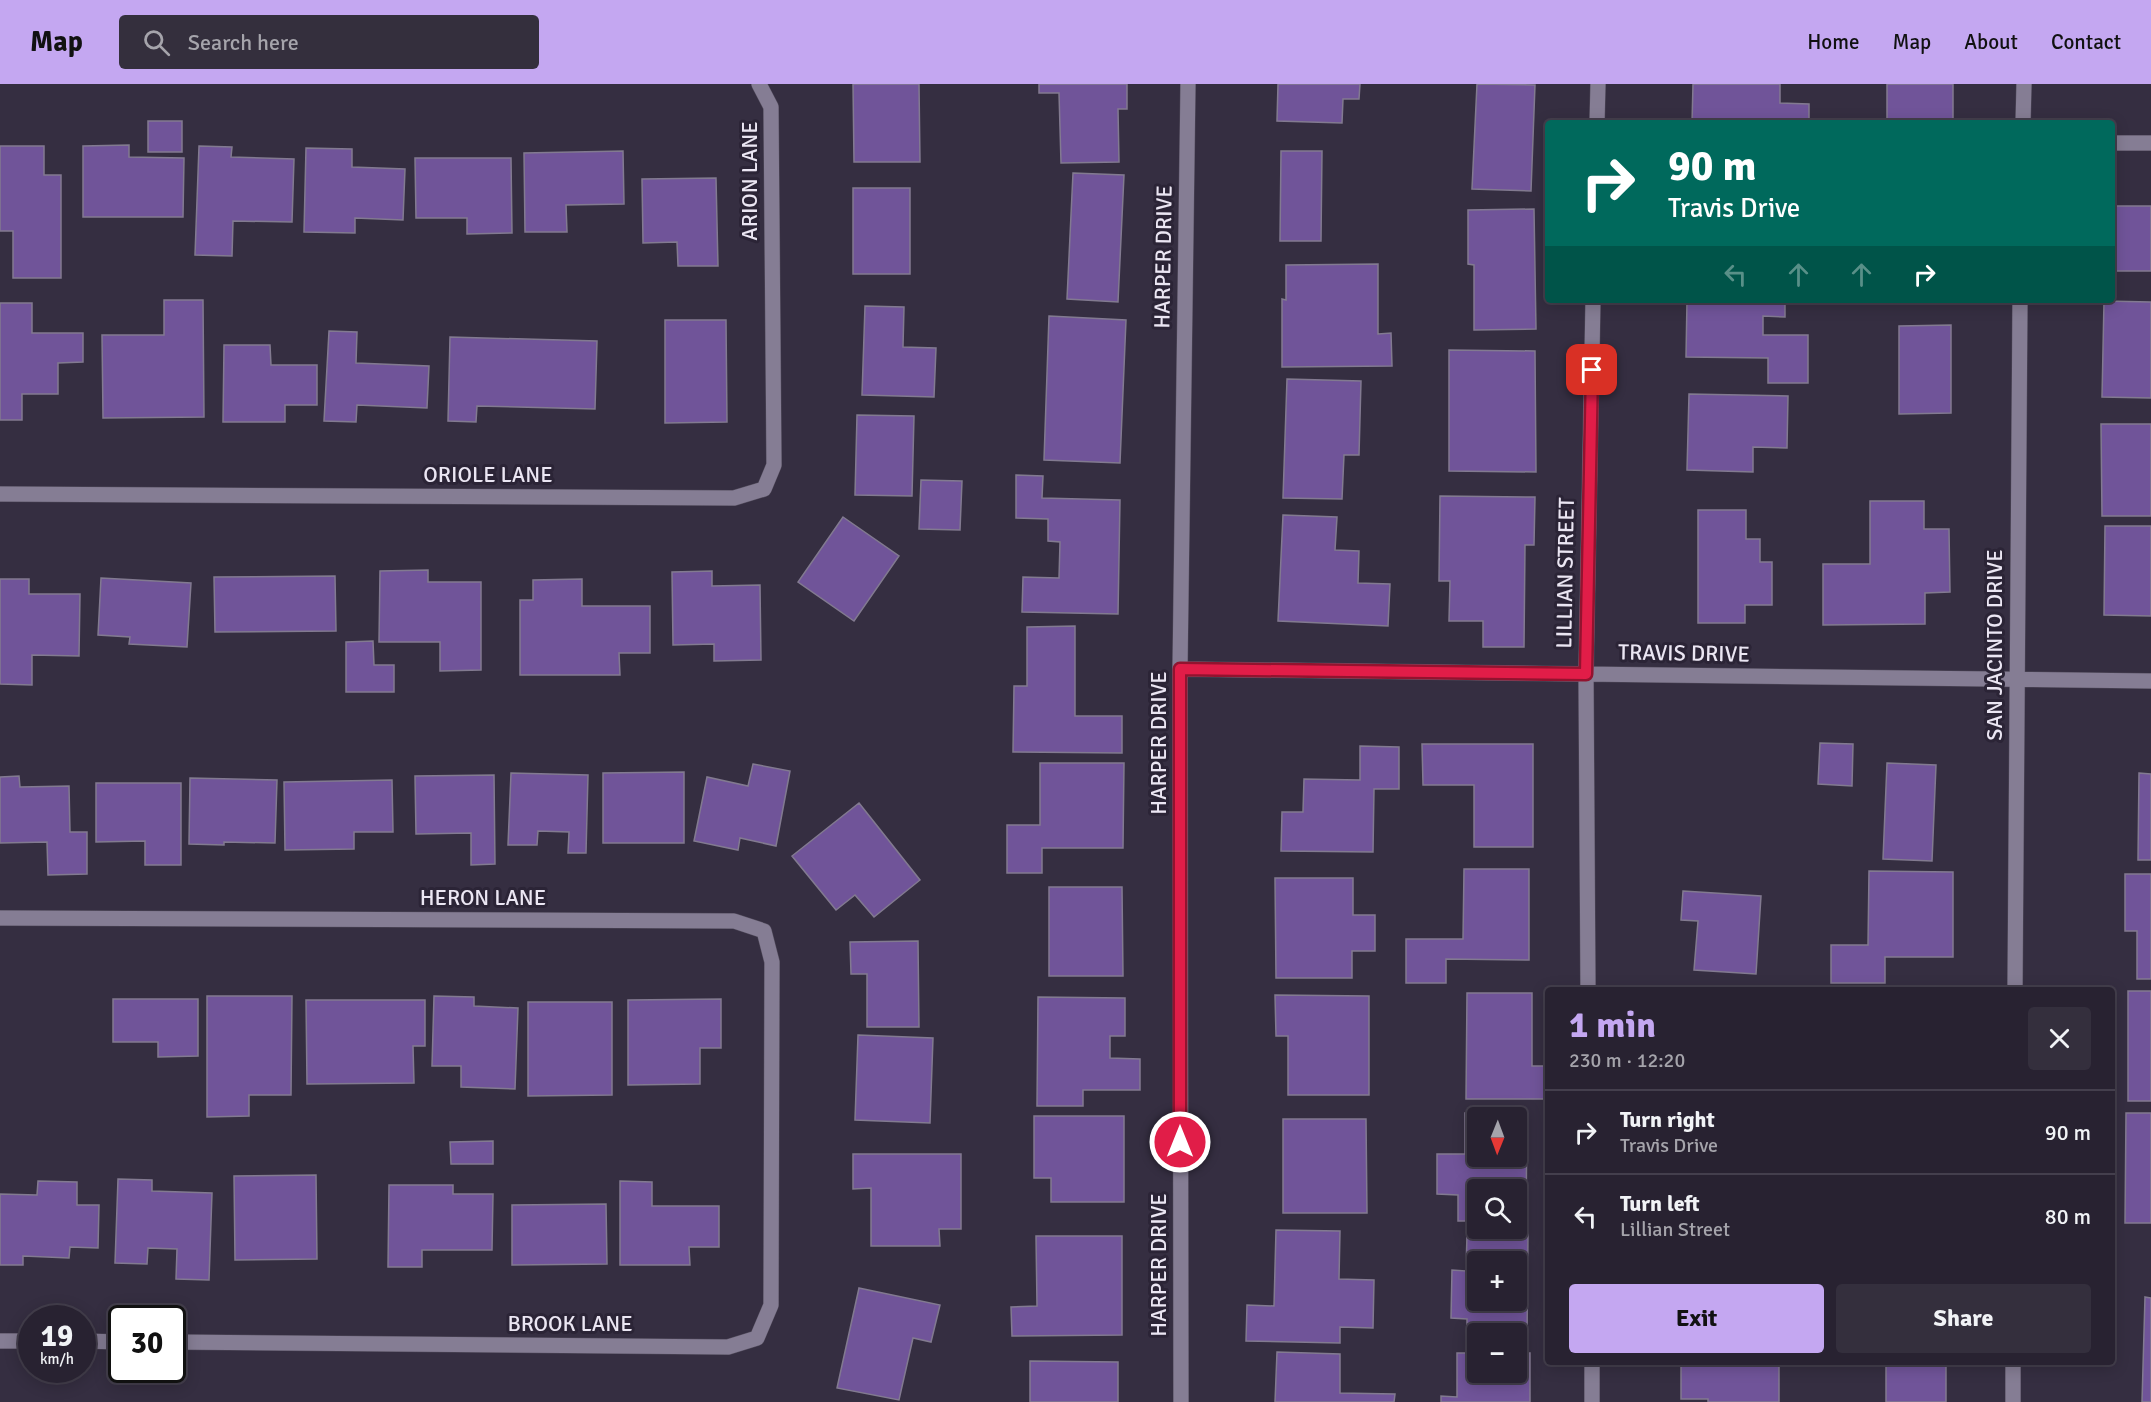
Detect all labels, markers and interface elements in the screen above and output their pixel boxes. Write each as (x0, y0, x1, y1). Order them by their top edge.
search box (119, 15, 539, 69)
text: Map (30, 25, 83, 59)
icon: search (140, 26, 173, 59)
text: Search here (188, 29, 299, 56)
text: Home (1807, 29, 1860, 55)
text: Map (1893, 29, 1931, 55)
text: About (1964, 29, 2018, 55)
text: Contact (2051, 29, 2121, 55)
street label: ARION LANE (736, 121, 763, 241)
text: 90 m (1668, 141, 1757, 192)
icon: right (1569, 144, 1647, 222)
street label: HARPER DRIVE (1148, 185, 1178, 329)
text: Travis Drive (1668, 192, 1800, 225)
icon: left (1719, 258, 1752, 291)
icon: ahead (1782, 258, 1815, 291)
icon: ahead (1845, 258, 1878, 291)
icon: right (1908, 258, 1941, 291)
pin (1566, 344, 1617, 395)
icon: arrive (1575, 353, 1608, 386)
street label: ORIOLE LANE (423, 461, 553, 488)
street label: LILLIAN STREET (1550, 497, 1580, 649)
street label: SAN JACINTO DRIVE (1981, 549, 2008, 741)
street label: TRAVIS DRIVE (1618, 638, 1750, 668)
street label: HARPER DRIVE (1145, 671, 1172, 815)
street label: HERON LANE (420, 884, 546, 911)
text: 1 min (1569, 1003, 1656, 1048)
button: close (2028, 1007, 2091, 1070)
text: 230 m · 12:20 (1569, 1048, 1685, 1073)
text: Turn right (1620, 1106, 1715, 1133)
north arrow (1467, 1107, 1527, 1167)
map controls (1467, 1107, 1527, 1383)
position arrow (1148, 1110, 1212, 1174)
icon: right (1569, 1116, 1602, 1149)
text: 90 m (2045, 1119, 2091, 1146)
text: Travis Drive (1620, 1133, 1718, 1158)
button: search (1467, 1179, 1527, 1239)
text: Turn left (1620, 1190, 1700, 1217)
street label: HARPER DRIVE (1145, 1193, 1172, 1337)
icon: left (1569, 1200, 1602, 1233)
text: 80 m (2045, 1203, 2091, 1230)
text: Lillian Street (1620, 1217, 1730, 1242)
button: + (1467, 1251, 1527, 1311)
button: Exit (1569, 1284, 1824, 1353)
button: Share (1836, 1284, 2091, 1353)
speed limit sign: 30 (108, 1305, 186, 1383)
street label: BROOK LANE (507, 1310, 633, 1337)
text: 19 (41, 1318, 73, 1355)
button: − (1467, 1323, 1527, 1383)
text: km/h (40, 1350, 74, 1368)

